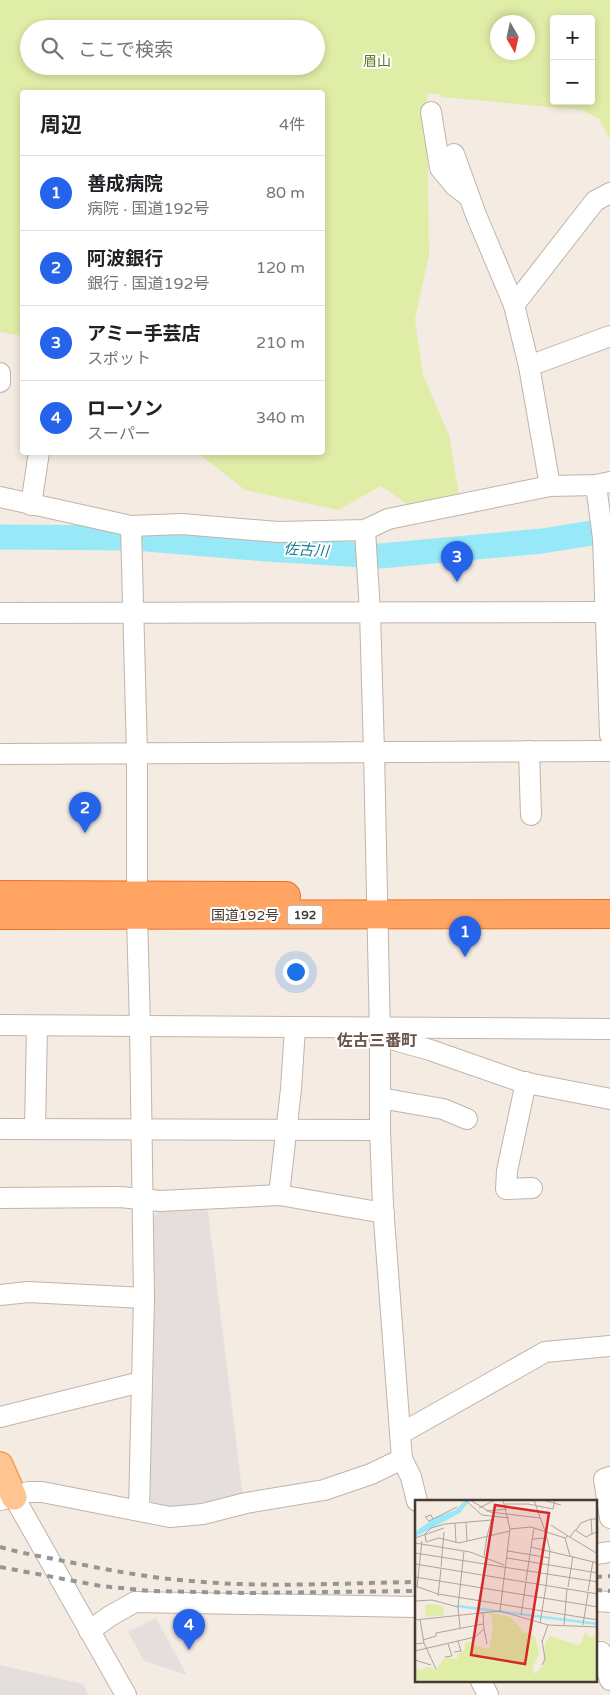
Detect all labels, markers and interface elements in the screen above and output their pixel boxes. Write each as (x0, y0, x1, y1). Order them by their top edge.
north arrow (490, 15, 535, 60)
map controls (550, 15, 595, 105)
button: + (550, 15, 595, 60)
search box (20, 20, 325, 75)
icon: search (38, 34, 66, 62)
text: ここで検索 (78, 39, 173, 61)
park label: 眉山 (363, 53, 391, 70)
button: − (550, 60, 595, 105)
text: 周辺 (40, 113, 82, 138)
text: 4件 (279, 115, 305, 135)
text: 善成病院 (87, 173, 163, 195)
text: 1 (51, 183, 61, 203)
text: 80 m (266, 183, 305, 203)
text: 病院 · 国道192号 (87, 199, 210, 219)
text: 阿波銀行 (87, 248, 163, 270)
text: 2 (51, 258, 61, 278)
text: 120 m (256, 258, 305, 278)
text: 銀行 · 国道192号 (87, 274, 210, 294)
text: アミー手芸店 (87, 323, 201, 345)
text: 3 (51, 333, 61, 353)
text: 210 m (256, 333, 305, 353)
text: スポット (87, 349, 151, 369)
text: ローソン (87, 398, 163, 420)
text: 4 (51, 408, 61, 428)
text: 340 m (256, 408, 305, 428)
text: スーパー (87, 424, 151, 444)
water label: 佐古川 (283, 539, 331, 561)
pin: 3 (441, 541, 473, 582)
pin: 2 (69, 792, 101, 833)
road number: 192 (288, 906, 322, 924)
street label: 国道192号 (211, 907, 279, 924)
pin: 1 (449, 916, 481, 957)
your location (283, 959, 309, 985)
district label: 佐古三番町 (336, 1031, 417, 1051)
inset map (415, 1500, 598, 1682)
pin: 4 (173, 1609, 205, 1650)

